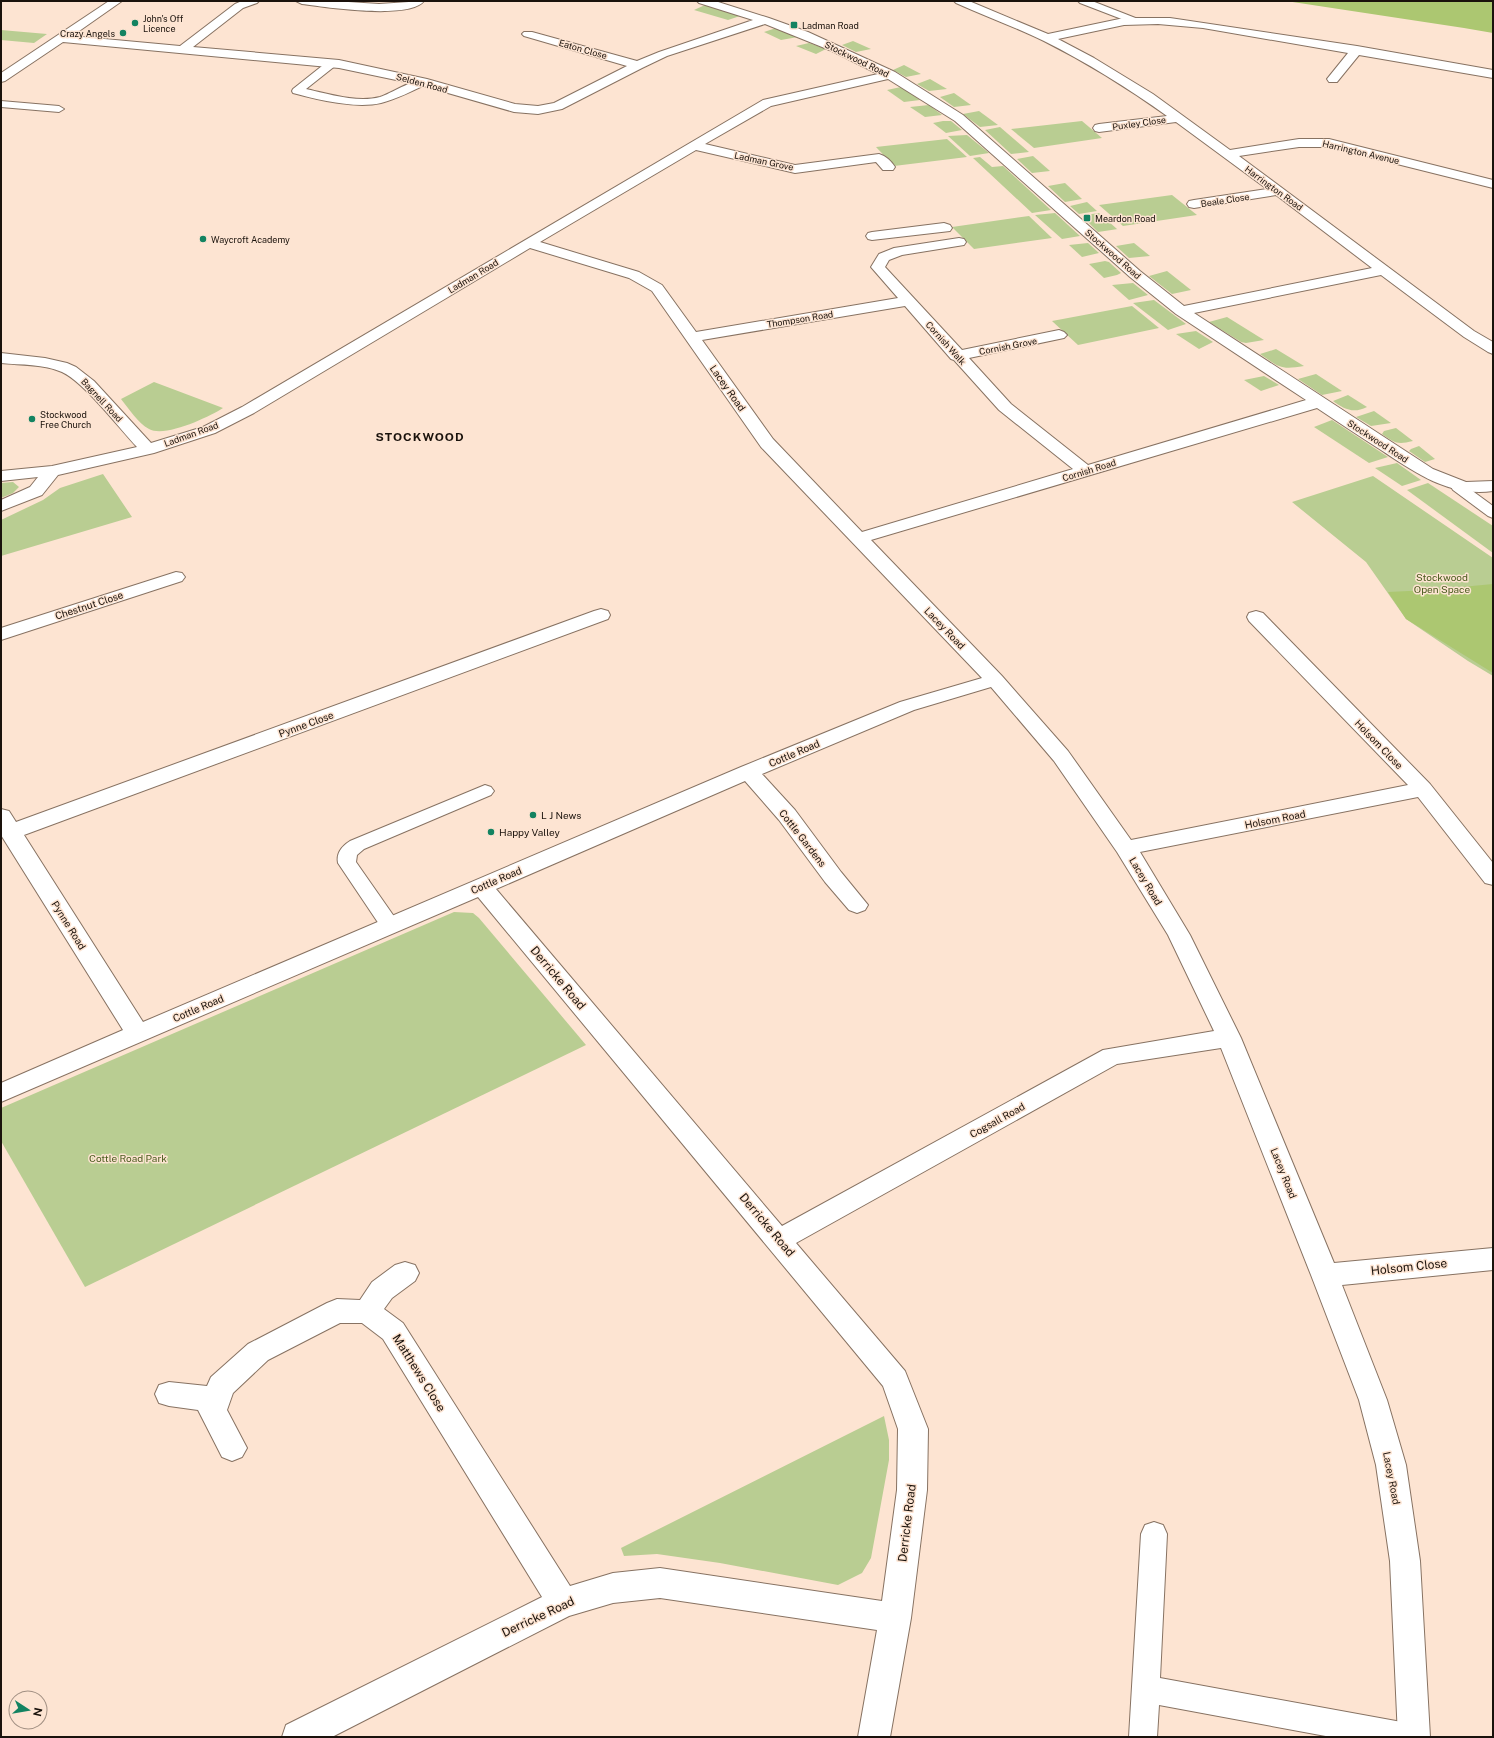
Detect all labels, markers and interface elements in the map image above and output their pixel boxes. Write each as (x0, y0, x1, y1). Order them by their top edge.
place label: John's Off Licence (143, 13, 184, 34)
marker: John's Off Licence (130, 18, 140, 28)
marker: Ladman Road (789, 20, 799, 30)
place label: Ladman Road (802, 20, 859, 31)
place label: Crazy Angels (60, 28, 115, 39)
marker: Crazy Angels (118, 28, 128, 38)
street label: Eaton Close (558, 37, 608, 61)
street label: Stockwood Road (823, 39, 891, 79)
street label: Selden Road (395, 71, 449, 95)
street label: Puxley Close (1112, 114, 1166, 132)
street label: Harrington Avenue (1321, 138, 1401, 166)
street label: Ladman Grove (733, 149, 795, 173)
street label: Harrington Road (1243, 163, 1305, 213)
street label: Beale Close (1200, 191, 1250, 209)
marker: Meardon Road (1082, 213, 1092, 223)
place label: Meardon Road (1095, 213, 1156, 224)
street label: Stockwood Road (1083, 227, 1143, 281)
marker: Waycroft Academy (198, 234, 208, 244)
place label: Waycroft Academy (211, 234, 290, 245)
street label: Ladman Road (446, 257, 500, 295)
street label: Thompson Road (766, 308, 834, 330)
street label: Cornish Walk (924, 319, 968, 367)
street label: Cornish Grove (978, 335, 1038, 357)
street label: Lacey Road (708, 363, 748, 413)
street label: Bagnell Road (79, 376, 125, 424)
place label: Stockwood Free Church (40, 409, 91, 430)
marker: Stockwood Free Church (27, 414, 37, 424)
street label: Stockwood Road (1346, 417, 1410, 465)
street label: Ladman Road (162, 419, 220, 449)
district label: STOCKWOOD (375, 430, 465, 444)
street label: Cornish Road (1061, 457, 1117, 483)
park label: Stockwood Open Space (1414, 571, 1470, 595)
street label: Chestnut Close (53, 588, 125, 622)
street label: Lacey Road (922, 605, 968, 651)
street label: Pynne Close (277, 708, 335, 739)
street label: Holsom Close (1352, 717, 1406, 771)
street label: Cottle Road (767, 737, 821, 769)
street label: Cottle Gardens (777, 807, 829, 869)
street label: Holsom Road (1244, 807, 1306, 831)
place label: L J News (541, 809, 581, 821)
marker: L J News (528, 810, 538, 820)
place label: Happy Valley (499, 826, 561, 838)
marker: Happy Valley (486, 827, 496, 837)
street label: Lacey Road (1127, 855, 1165, 907)
street label: Cottle Road (469, 864, 523, 896)
street label: Pynne Road (49, 898, 89, 952)
street label: Derricke Road (527, 943, 589, 1013)
street label: Cottle Road (171, 992, 225, 1024)
street label: Cogsall Road (967, 1100, 1027, 1140)
street label: Lacey Road (1268, 1146, 1300, 1200)
park label: Cottle Road Park (89, 1152, 167, 1164)
street label: Derricke Road (736, 1190, 798, 1260)
street label: Holsom Close (1370, 1256, 1448, 1278)
street label: Matthews Close (390, 1332, 449, 1415)
street label: Lacey Road (1381, 1451, 1403, 1505)
street label: Derricke Road (895, 1483, 919, 1563)
street label: Derricke Road (499, 1594, 577, 1640)
north arrow (8, 1690, 48, 1730)
text: N (31, 1707, 45, 1718)

